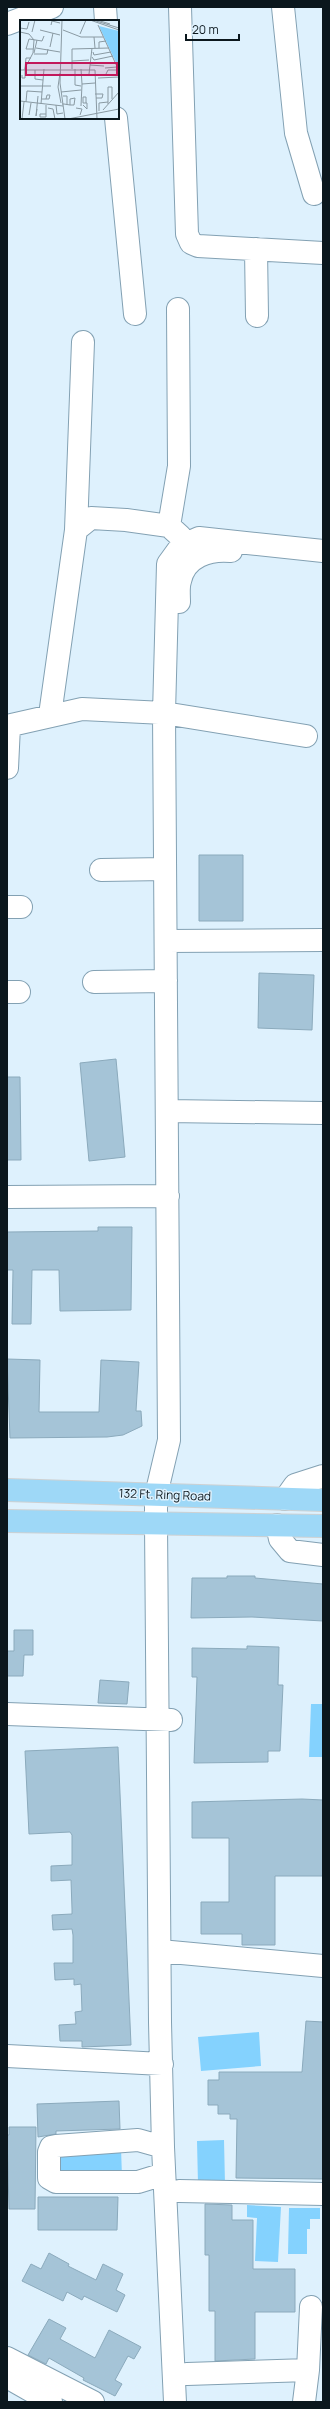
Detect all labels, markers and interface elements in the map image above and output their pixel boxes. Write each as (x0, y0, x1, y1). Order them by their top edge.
scale bar (186, 16, 239, 42)
inset map (20, 20, 119, 119)
text: 20 m (192, 21, 219, 38)
street label: 132 Ft. Ring Road (119, 1484, 211, 1505)

